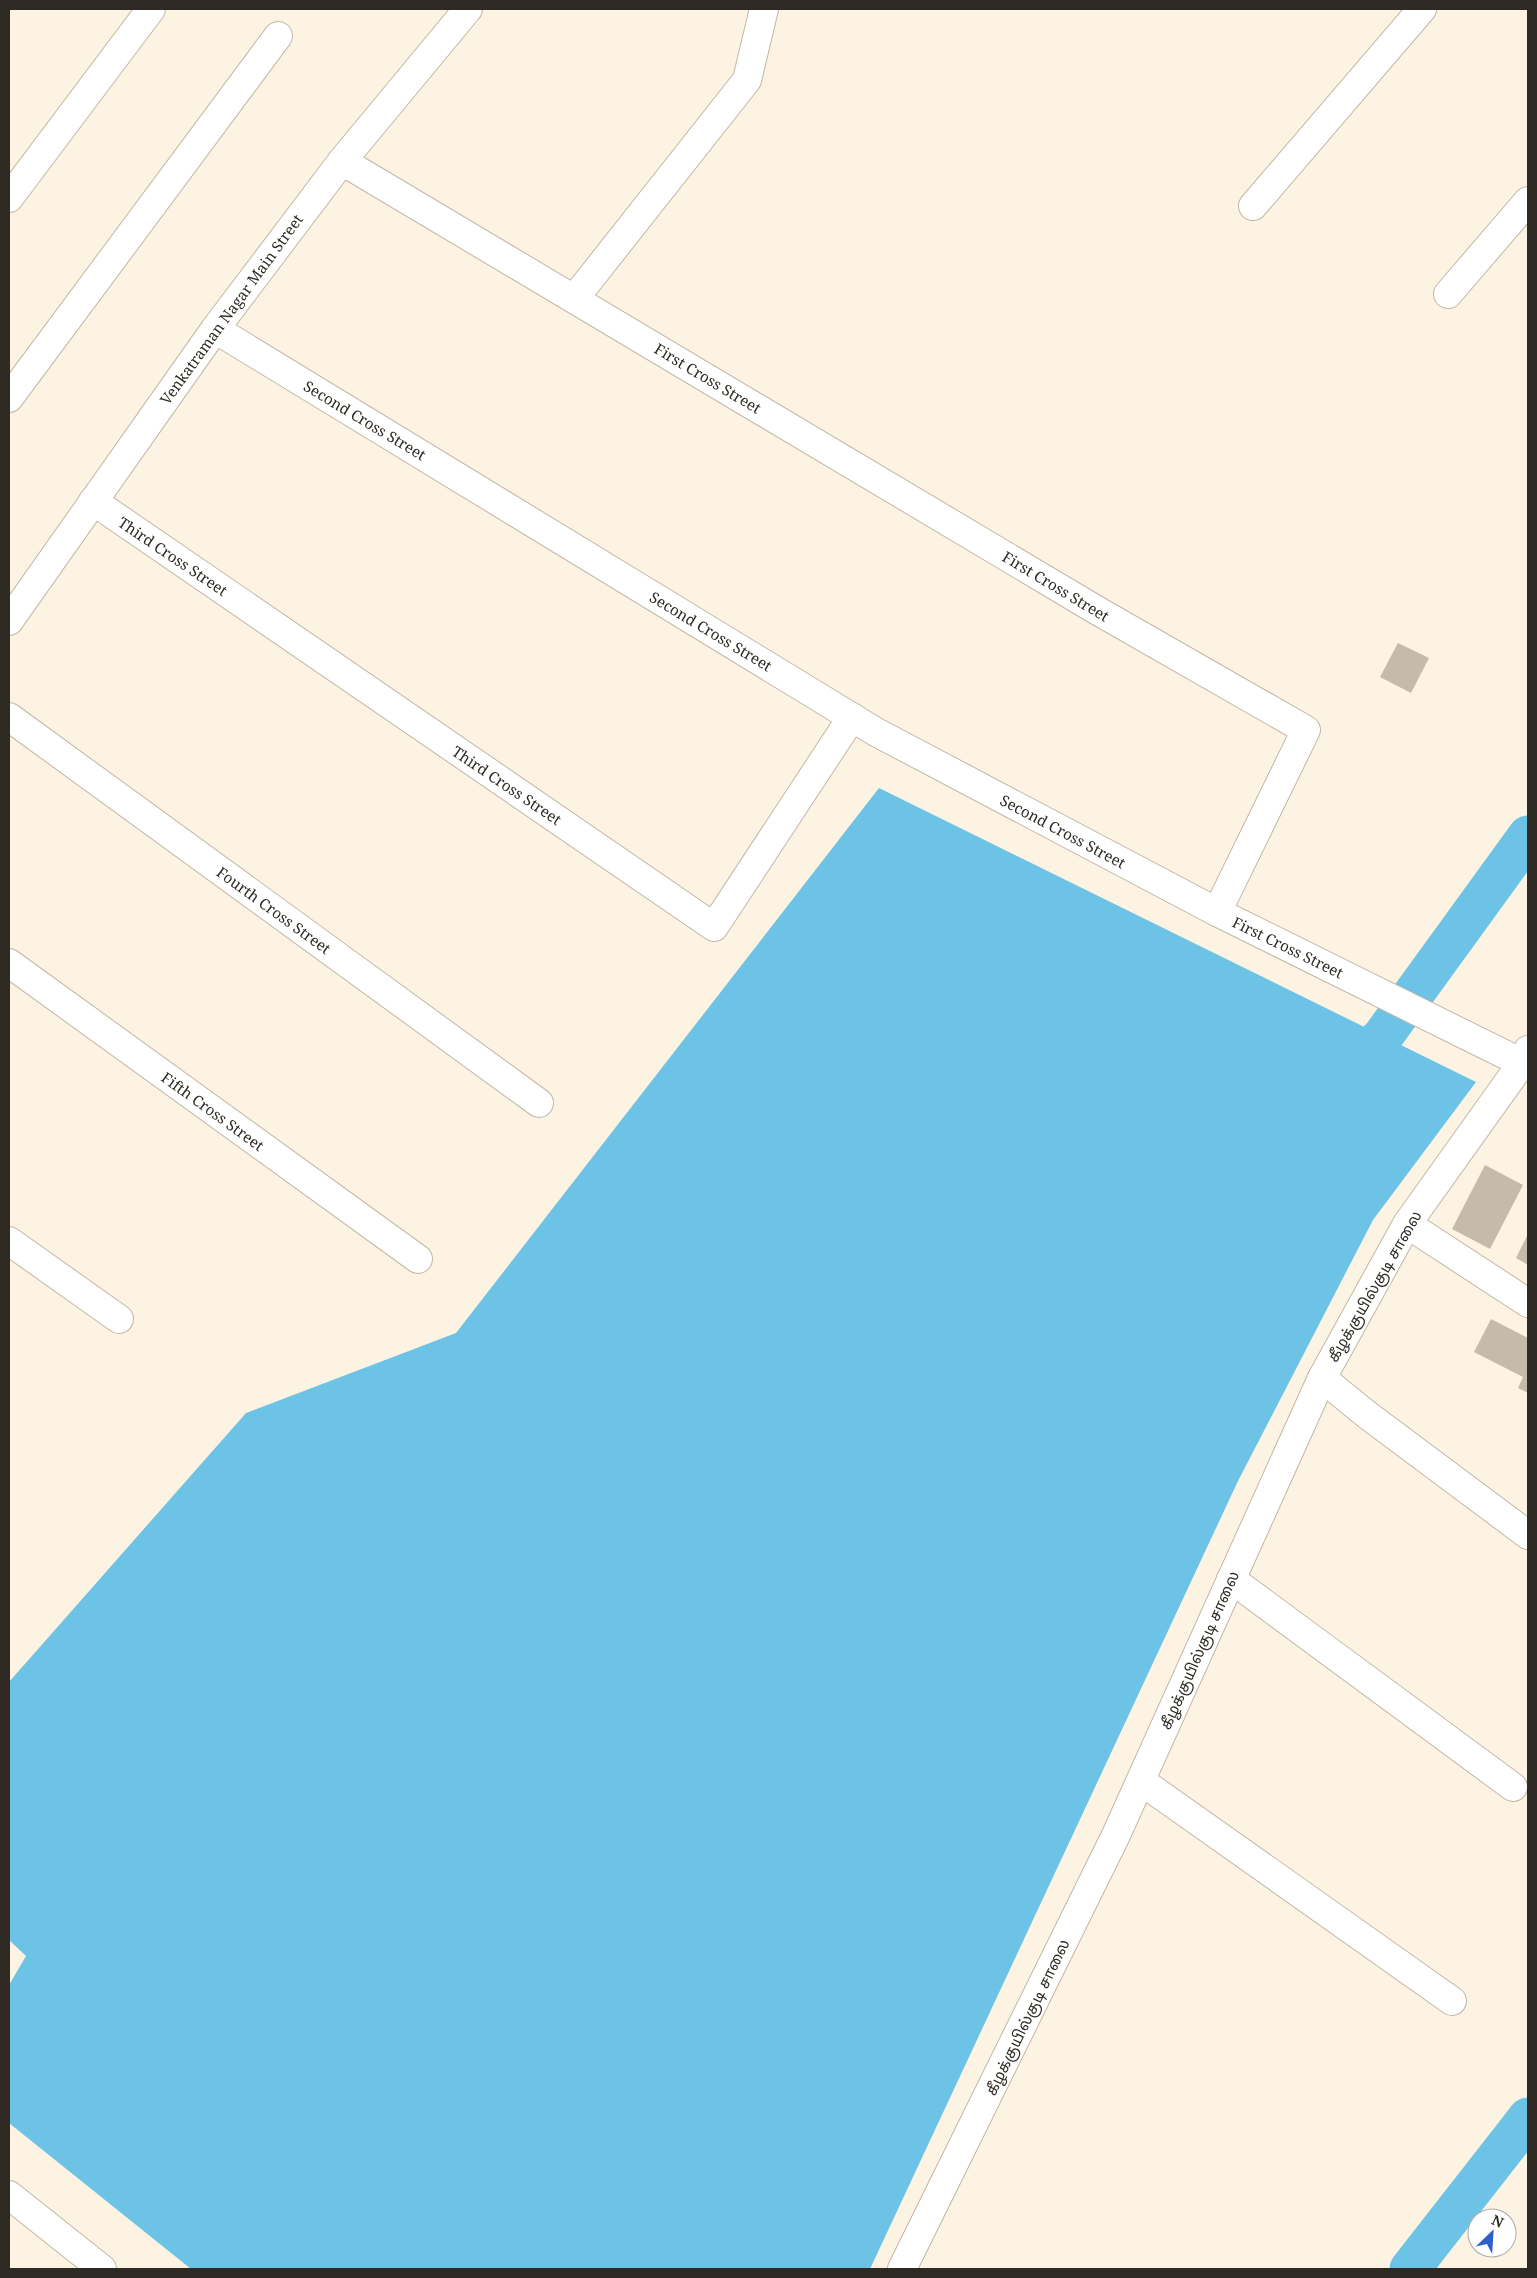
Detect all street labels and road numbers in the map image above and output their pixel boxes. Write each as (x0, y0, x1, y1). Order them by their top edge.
street label: Venkatraman Nagar Main Street (155, 210, 307, 408)
street label: First Cross Street (651, 338, 765, 418)
street label: Second Cross Street (300, 376, 430, 464)
street label: Third Cross Street (114, 512, 232, 600)
street label: First Cross Street (999, 546, 1113, 626)
street label: Second Cross Street (646, 587, 776, 675)
street label: Third Cross Street (448, 741, 566, 829)
street label: Second Cross Street (997, 789, 1129, 873)
street label: Fourth Cross Street (213, 862, 335, 958)
street label: First Cross Street (1229, 912, 1347, 982)
street label: Fifth Cross Street (158, 1067, 268, 1155)
street label: கீழக்குயில்குடி சாலை (1322, 1207, 1427, 1366)
street label: கீழக்குயில்குடி சாலை (1155, 1568, 1245, 1733)
street label: கீழக்குயில்குடி சாலை (980, 1936, 1075, 2099)

